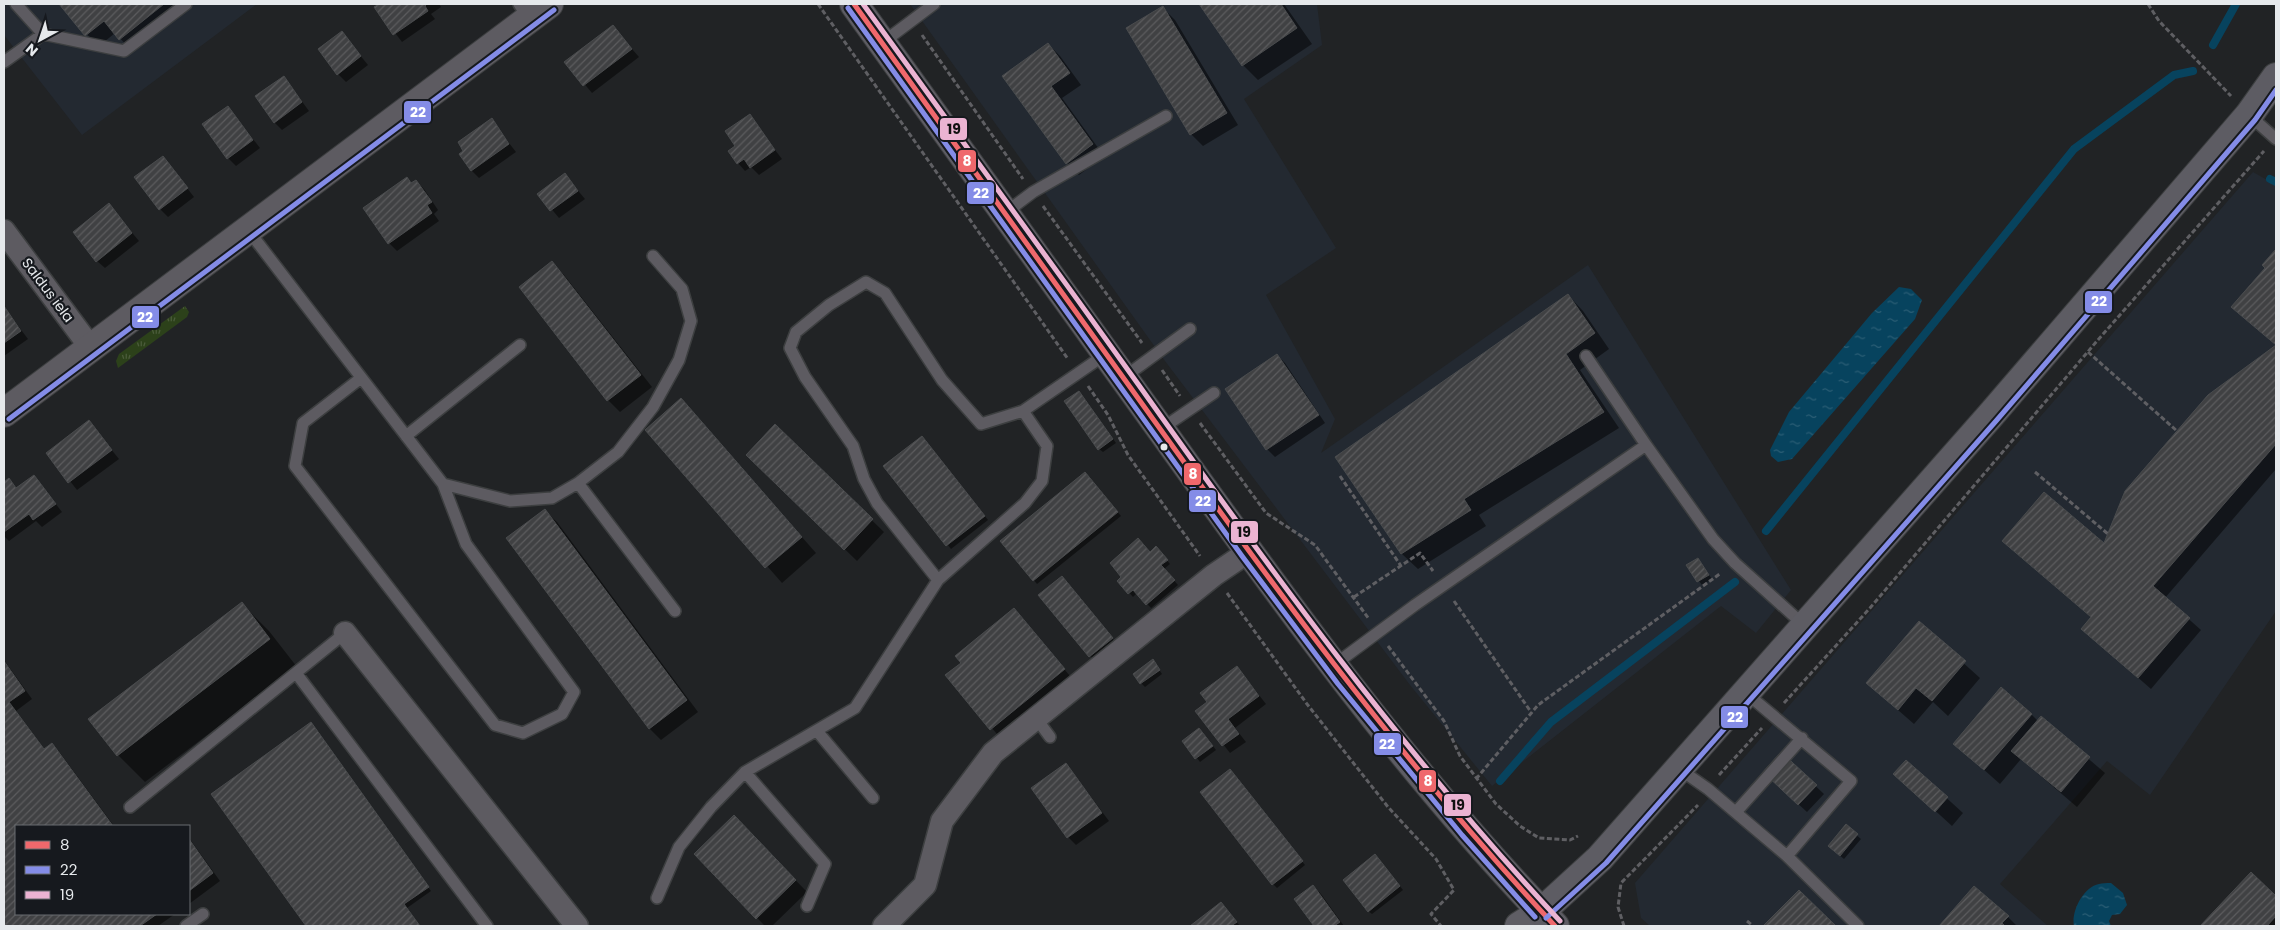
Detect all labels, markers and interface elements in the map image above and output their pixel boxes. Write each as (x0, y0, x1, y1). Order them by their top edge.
north arrow (15, 15, 65, 65)
text: N (21, 39, 42, 61)
line badge: 22 (403, 100, 432, 124)
text: 22 (410, 102, 426, 122)
line badge: 19 (939, 117, 968, 141)
text: 19 (947, 119, 961, 139)
line badge: 8 (957, 149, 977, 173)
text: 8 (962, 151, 972, 171)
line badge: 22 (966, 181, 995, 205)
text: 22 (973, 183, 989, 203)
street label: Saldus iela (17, 254, 79, 326)
line badge: 22 (2084, 290, 2113, 314)
text: 22 (2091, 291, 2107, 311)
line badge: 22 (131, 305, 160, 329)
text: 22 (137, 307, 153, 327)
unlabelled marker (1159, 442, 1169, 452)
line badge: 8 (1183, 462, 1202, 486)
text: 8 (1188, 464, 1198, 484)
line badge: 22 (1188, 489, 1217, 513)
text: 22 (1195, 491, 1211, 511)
line badge: 19 (1230, 520, 1259, 544)
text: 19 (1237, 522, 1251, 542)
line badge: 22 (1720, 705, 1749, 729)
text: 22 (1727, 707, 1743, 727)
line badge: 22 (1373, 732, 1402, 756)
text: 22 (1379, 734, 1395, 754)
line badge: 8 (1418, 769, 1437, 793)
text: 8 (1423, 771, 1433, 791)
line badge: 19 (1443, 793, 1472, 817)
text: 19 (1451, 795, 1465, 815)
legend (15, 825, 190, 915)
text: 8 (60, 834, 69, 855)
text: 22 (60, 859, 77, 880)
text: 19 (60, 884, 74, 905)

